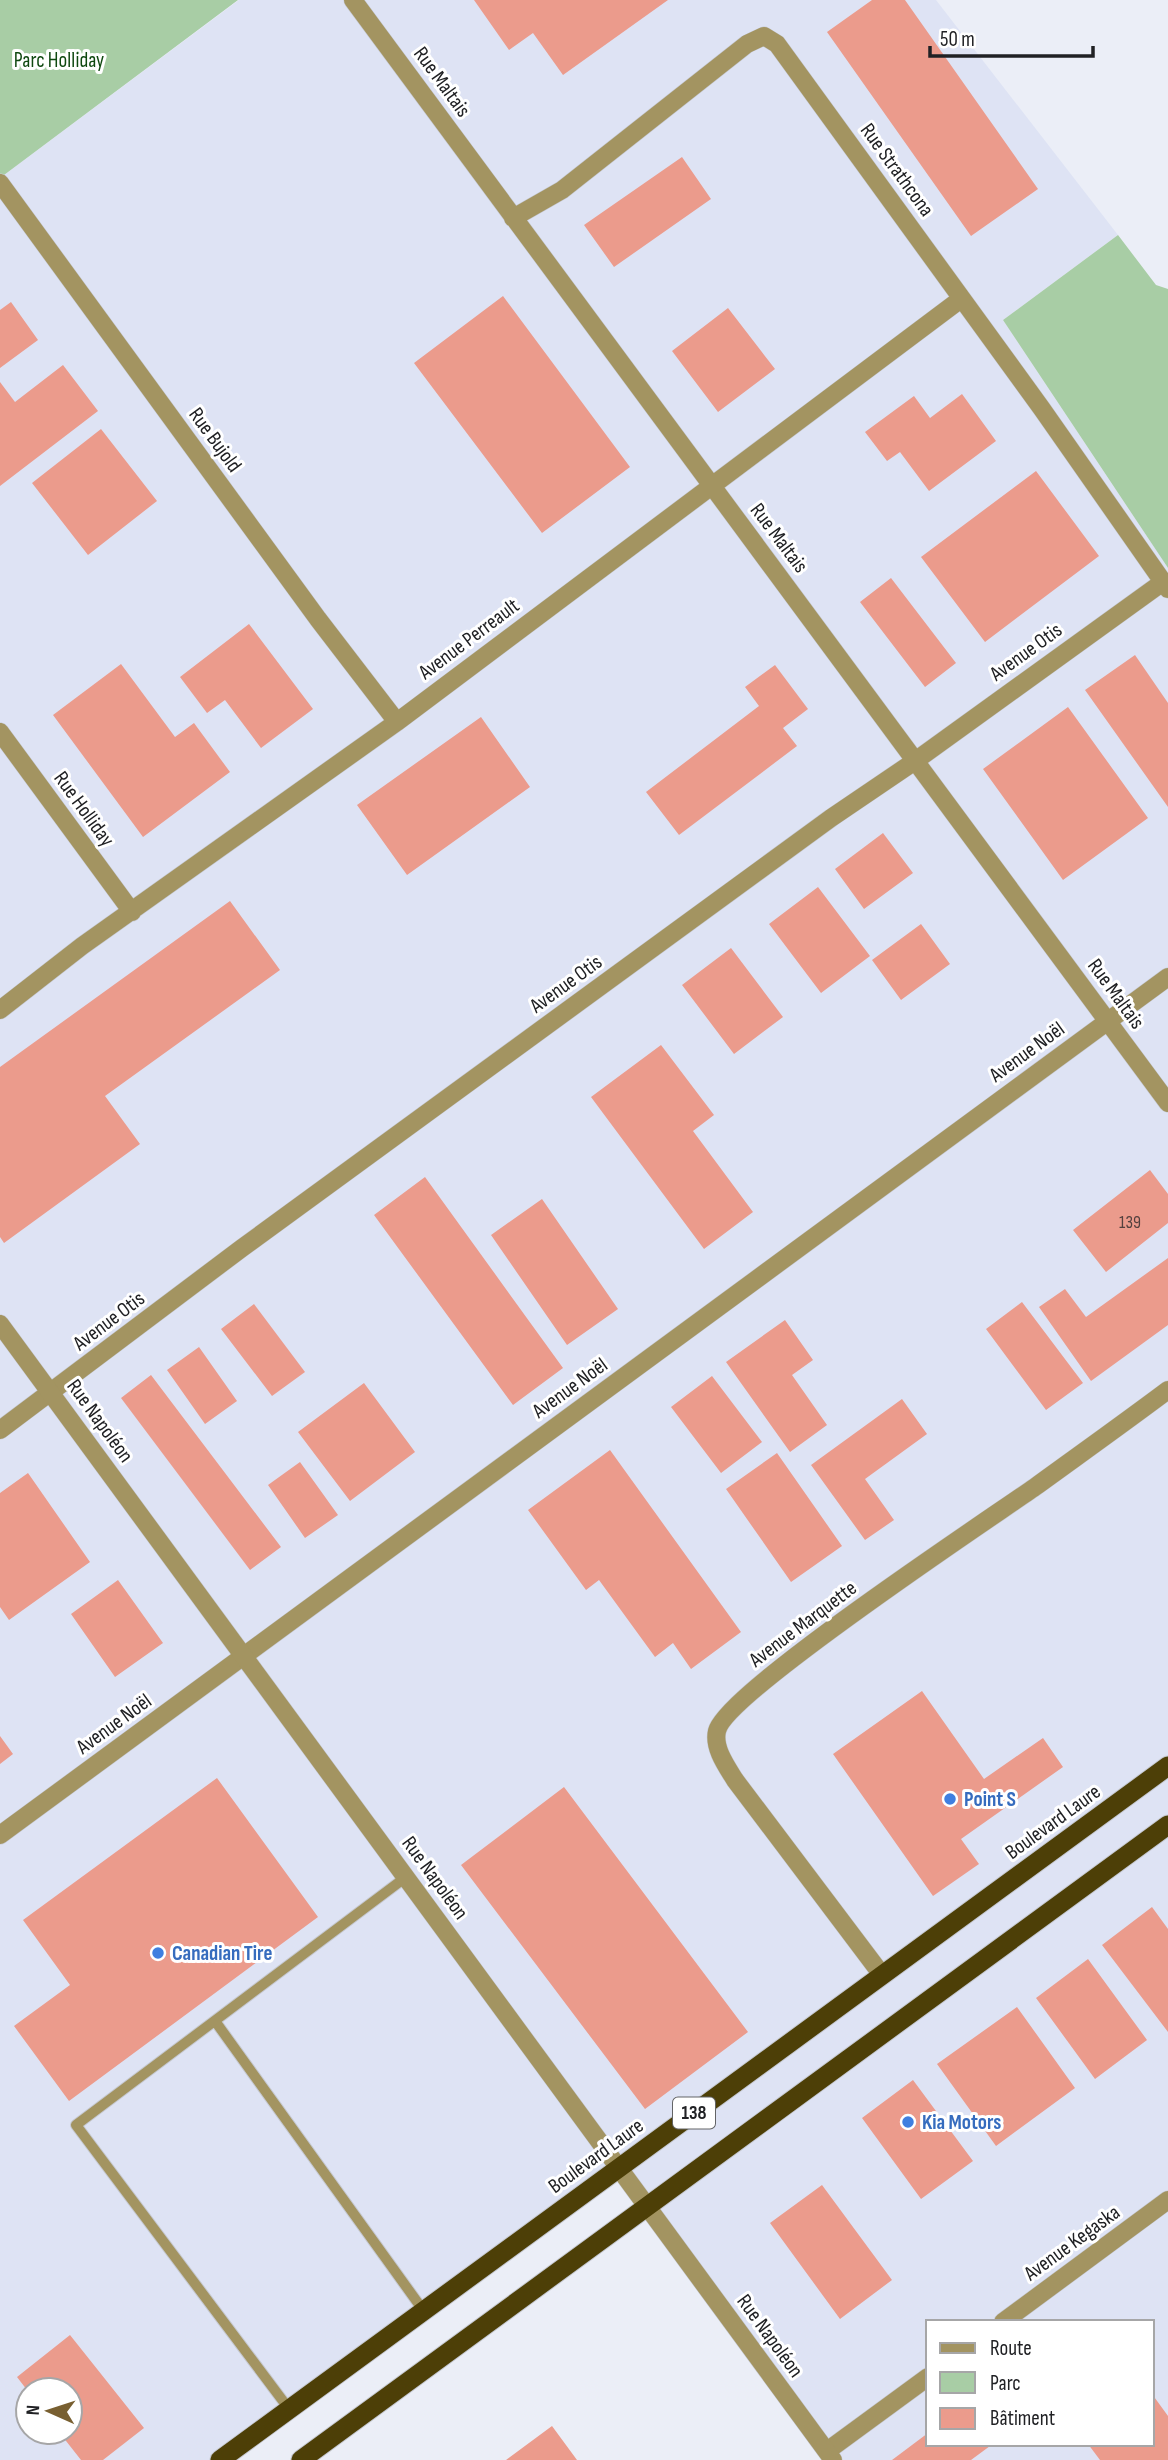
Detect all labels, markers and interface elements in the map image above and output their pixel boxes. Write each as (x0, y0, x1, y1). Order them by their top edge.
scale bar (930, 14, 1093, 58)
text: 50 m (940, 27, 975, 52)
street label: Rue Maltais (408, 42, 476, 122)
park label: Parc Holliday (14, 48, 104, 73)
street label: Rue Strathcona (855, 119, 939, 221)
street label: Rue Bujold (183, 403, 247, 477)
street label: Rue Maltais (745, 498, 813, 578)
street label: Avenue Perreault (413, 593, 524, 685)
street label: Avenue Otis (984, 618, 1067, 687)
street label: Rue Holliday (48, 767, 120, 851)
street label: Avenue Otis (524, 950, 607, 1019)
street label: Rue Maltais (1082, 954, 1150, 1034)
street label: Avenue Noël (984, 1016, 1069, 1088)
house number: 139 (1119, 1212, 1141, 1233)
street label: Avenue Otis (68, 1286, 150, 1357)
street label: Avenue Noël (527, 1352, 612, 1424)
street label: Rue Napoléon (62, 1375, 138, 1467)
street label: Avenue Marquette (744, 1576, 862, 1673)
street label: Avenue Noël (71, 1688, 156, 1760)
street label: Boulevard Laure (1001, 1779, 1105, 1865)
place label: Point S (964, 1787, 1016, 1812)
marker: Point S (942, 1791, 958, 1807)
street label: Rue Napoléon (397, 1832, 473, 1924)
place label: Canadian Tire (172, 1941, 272, 1966)
marker: Canadian Tire (150, 1945, 166, 1961)
road number: 138 (673, 2098, 715, 2128)
place label: Kia Motors (922, 2110, 1001, 2135)
street label: Boulevard Laure (544, 2113, 648, 2199)
marker: Kia Motors (900, 2114, 916, 2130)
street label: Avenue Kegaska (1018, 2200, 1125, 2287)
street label: Rue Napoléon (732, 2290, 808, 2382)
legend (926, 2320, 1154, 2446)
text: Route (990, 2336, 1032, 2361)
text: Parc (990, 2371, 1021, 2396)
north arrow (14, 2376, 84, 2446)
text: N (22, 2405, 45, 2416)
text: Bâtiment (990, 2406, 1055, 2431)

